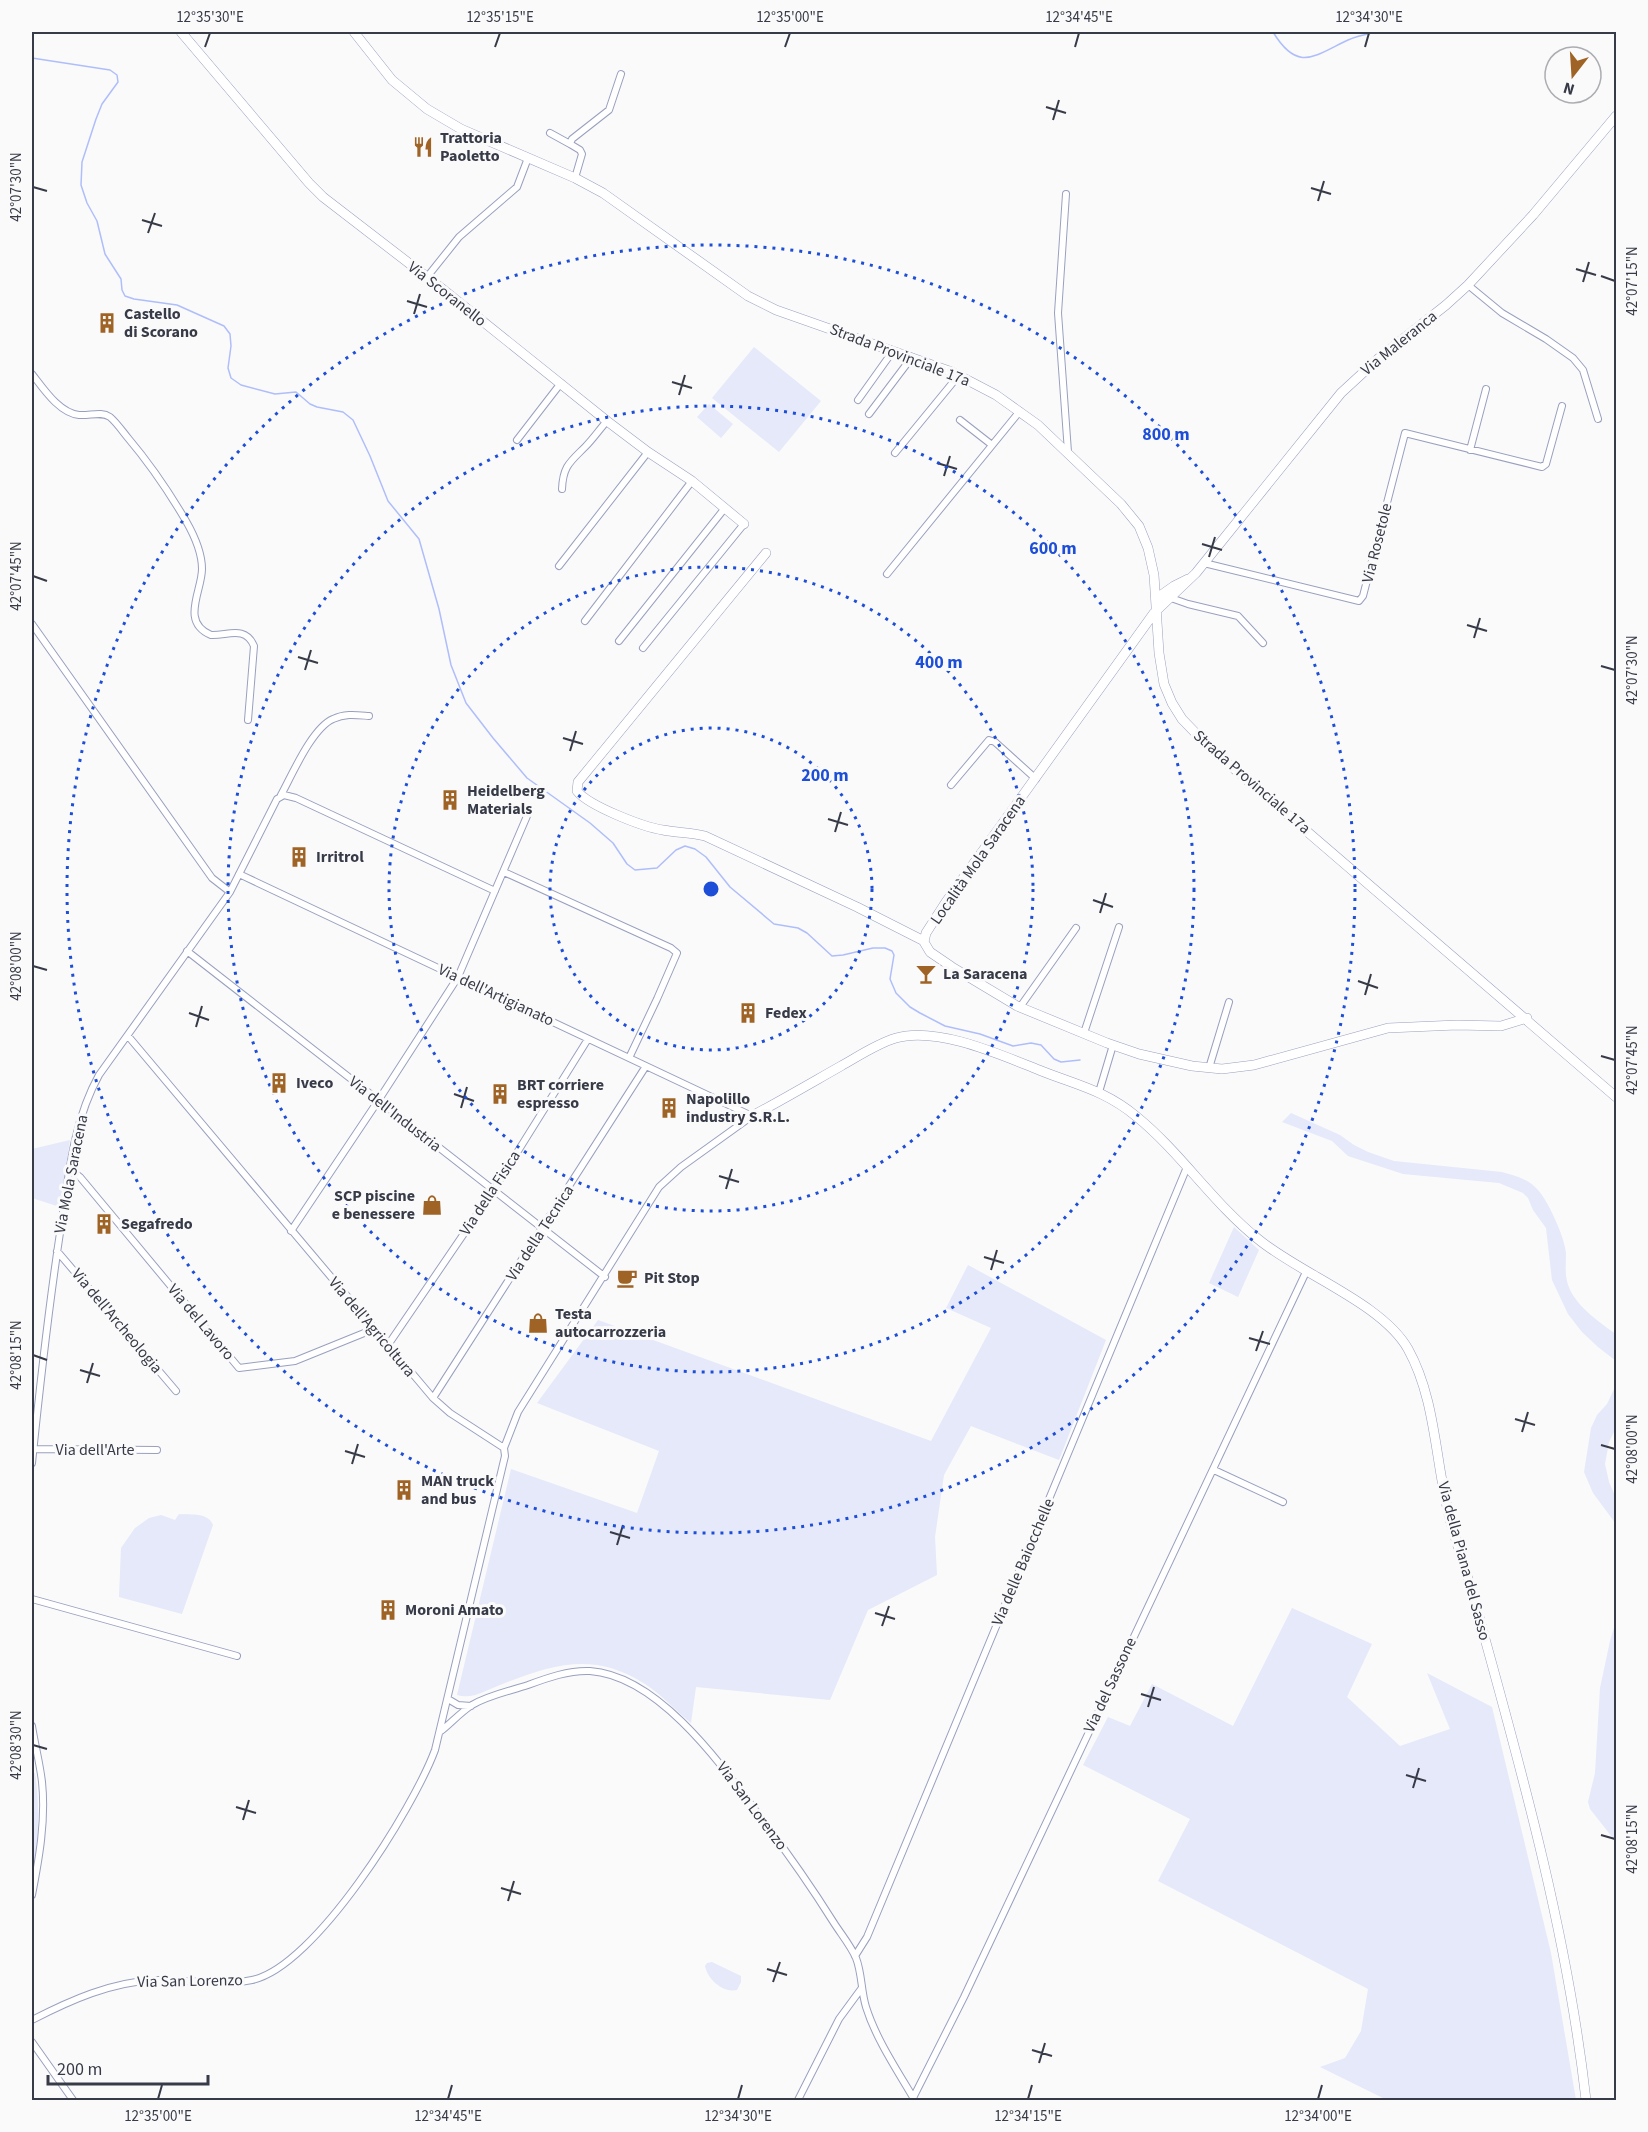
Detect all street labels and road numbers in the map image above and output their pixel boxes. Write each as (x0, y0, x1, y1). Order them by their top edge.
street label: Via Scoranello (403, 256, 491, 332)
street label: Via Maleranca (1356, 305, 1442, 381)
street label: Strada Provinciale 17a (827, 318, 973, 392)
street label: Via Rosetole (1356, 501, 1398, 585)
street label: Strada Provinciale 17a (1189, 725, 1315, 839)
street label: Località Mola Saracena (925, 791, 1031, 929)
street label: Via dell'Artigianato (434, 958, 558, 1032)
street label: Via dell'Industria (344, 1071, 446, 1157)
street label: Via Mola Saracena (49, 1113, 93, 1235)
street label: Via della Fisica (454, 1146, 526, 1240)
street label: Via della Tecnica (501, 1181, 579, 1285)
street label: Via dell'Archeologia (66, 1264, 168, 1378)
street label: Via dell'Agricoltura (323, 1272, 421, 1382)
street label: Via del Lavoro (163, 1279, 239, 1365)
street label: Via dell'Arte (56, 1439, 135, 1461)
street label: Via della Piana del Sasso (1432, 1479, 1496, 1643)
street label: Via delle Baiocchelle (986, 1495, 1060, 1629)
street label: Via del Sassone (1078, 1634, 1142, 1736)
street label: Via San Lorenzo (711, 1757, 793, 1855)
street label: Via San Lorenzo (137, 1969, 243, 1993)

